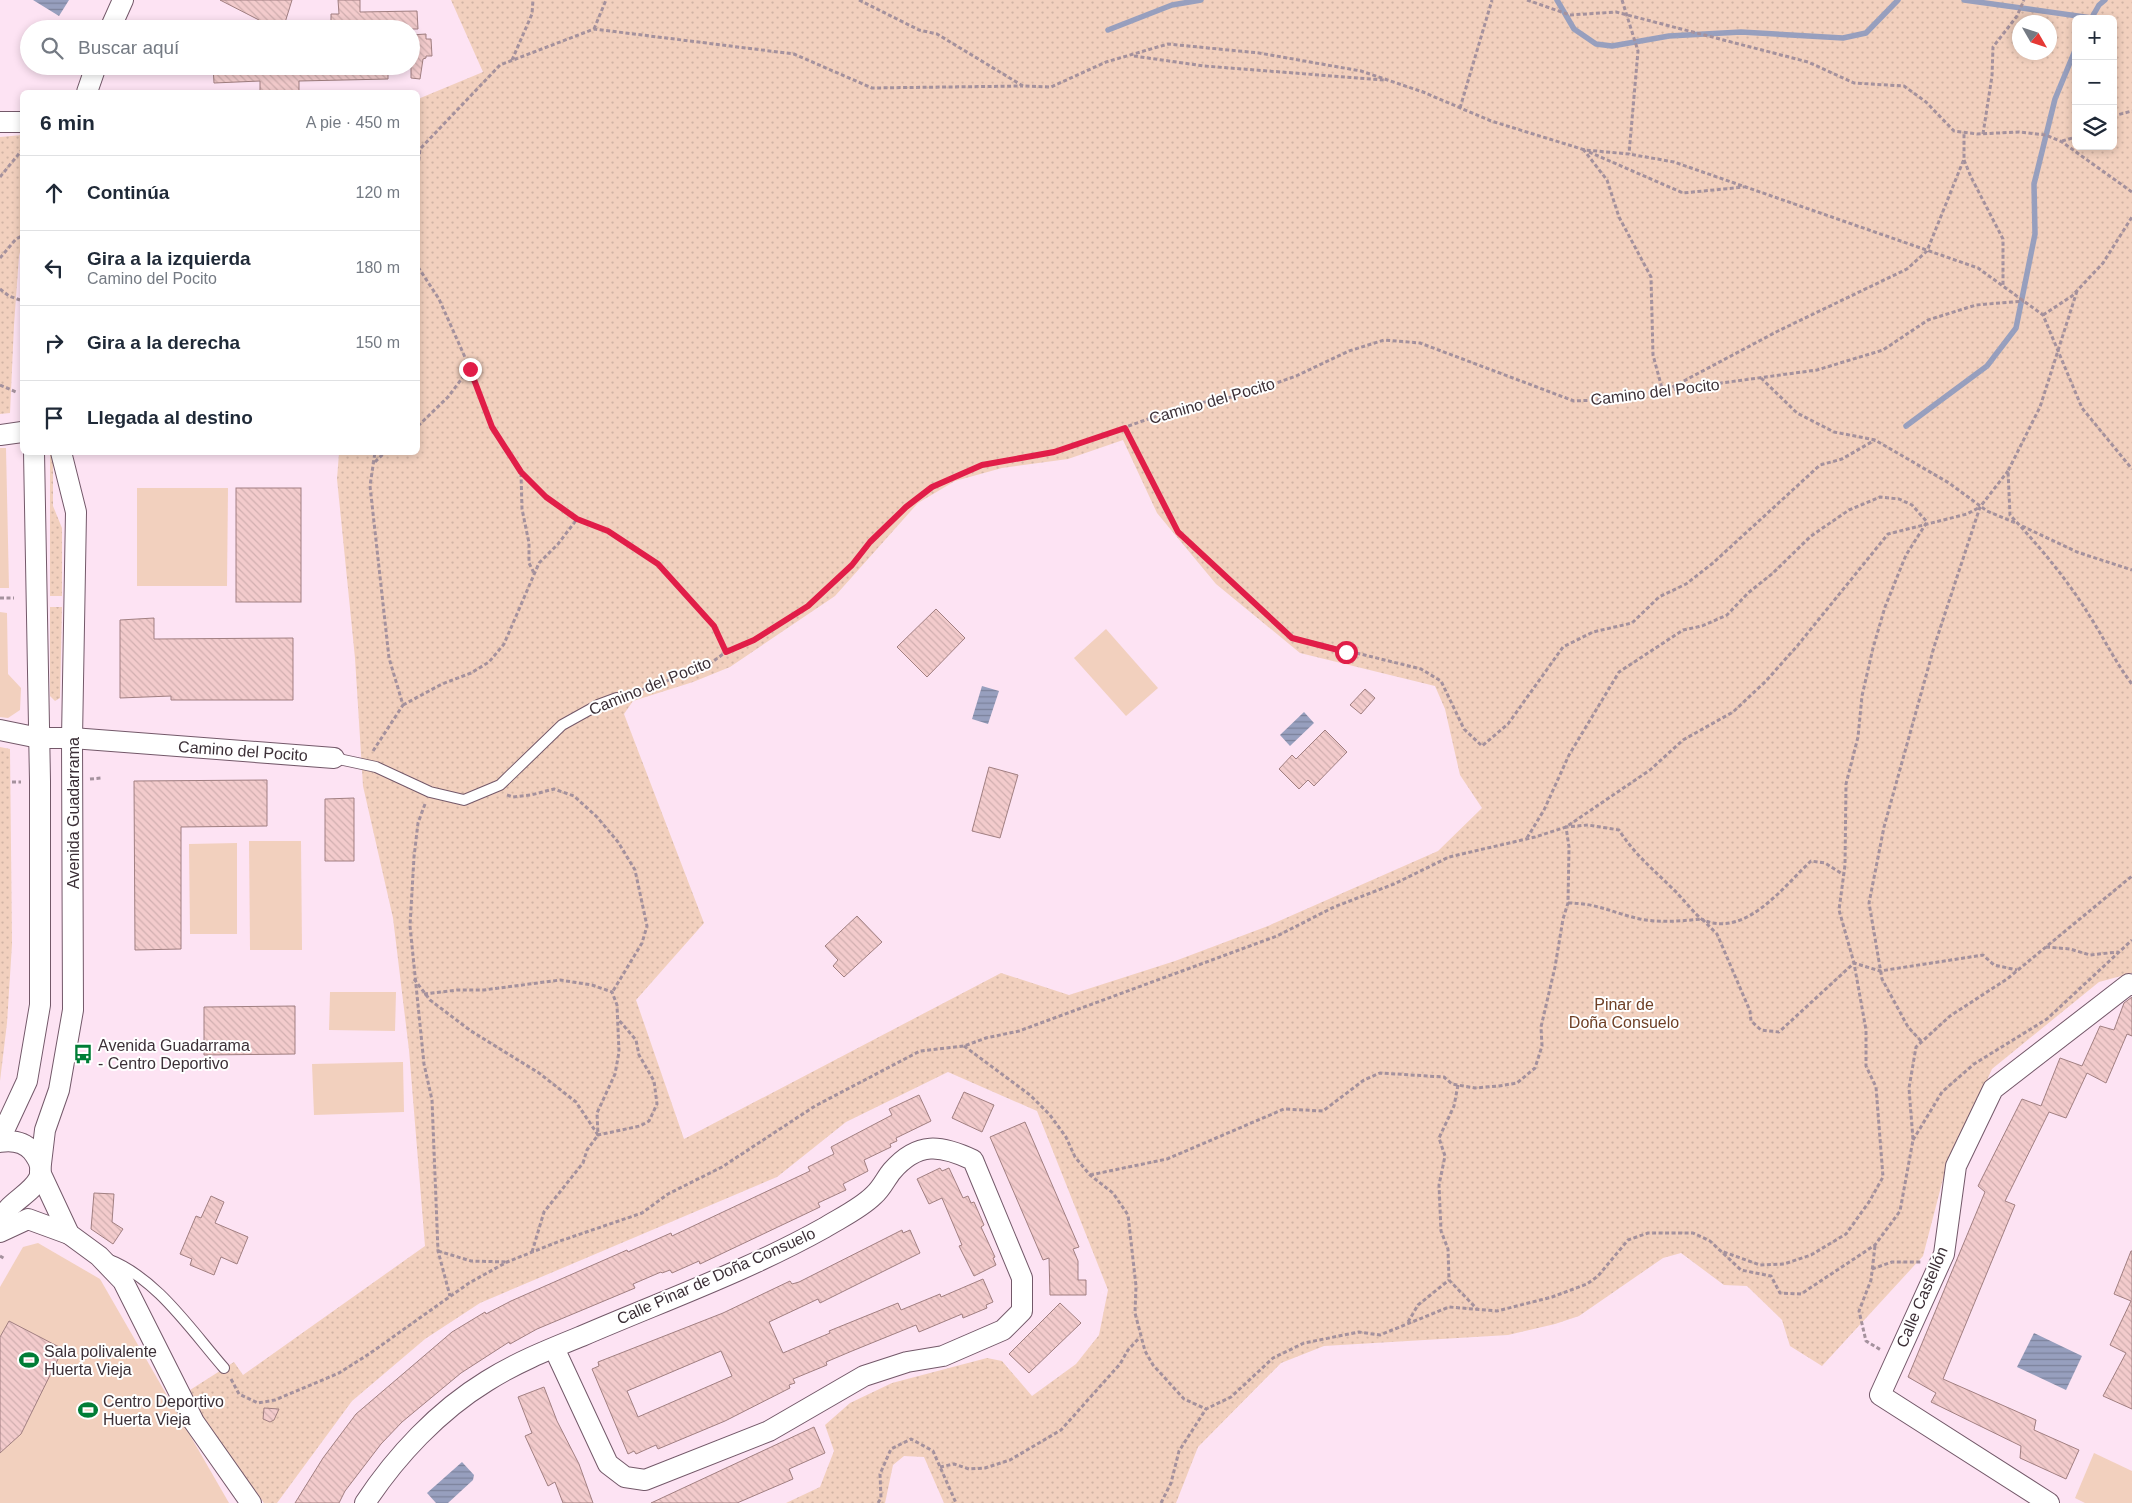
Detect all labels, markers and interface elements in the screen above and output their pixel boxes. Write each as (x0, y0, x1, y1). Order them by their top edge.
north arrow (2012, 15, 2057, 60)
map controls (2072, 15, 2117, 150)
button: + (2072, 15, 2117, 60)
search box (20, 20, 420, 75)
icon: search (38, 34, 66, 62)
text: Buscar aquí (78, 37, 179, 58)
button: − (2072, 60, 2117, 105)
button: layers (2072, 105, 2117, 150)
text: 6 min (40, 111, 95, 134)
text: A pie · 450 m (306, 114, 400, 131)
icon: ahead (40, 179, 68, 207)
text: Continúa (87, 182, 169, 203)
text: 120 m (356, 184, 400, 201)
text: Gira a la izquierda (87, 248, 251, 269)
icon: left (40, 254, 68, 282)
text: 180 m (356, 259, 400, 276)
text: Camino del Pocito (87, 270, 217, 287)
icon: right (40, 329, 68, 357)
text: Gira a la derecha (87, 332, 240, 353)
text: 150 m (356, 334, 400, 351)
route end (459, 358, 482, 381)
street label: Camino del Pocito (1147, 375, 1277, 427)
street label: Camino del Pocito (1590, 376, 1721, 408)
icon: arrive (40, 404, 68, 432)
text: Llegada al destino (87, 407, 253, 428)
route start (1335, 641, 1358, 664)
street label: Camino del Pocito (587, 654, 713, 718)
street label: Avenida Guadarrama (65, 737, 82, 889)
street label: Camino del Pocito (178, 738, 308, 764)
park label: Pinar de Doña Consuelo (1569, 996, 1679, 1031)
place label: Avenida Guadarrama - Centro Deportivo (98, 1037, 250, 1072)
bus stop icon: Avenida Guadarrama - Centro Deportivo (72, 1043, 94, 1065)
street label: Calle Pinar de Doña Consuelo (614, 1224, 818, 1328)
street label: Calle Castellón (1893, 1244, 1951, 1350)
place label: Sala polivalente Huerta Vieja (44, 1343, 157, 1378)
sports icon: Sala polivalente Huerta Vieja (18, 1349, 40, 1371)
place label: Centro Deportivo Huerta Vieja (103, 1393, 224, 1428)
sports icon: Centro Deportivo Huerta Vieja (77, 1399, 99, 1421)

